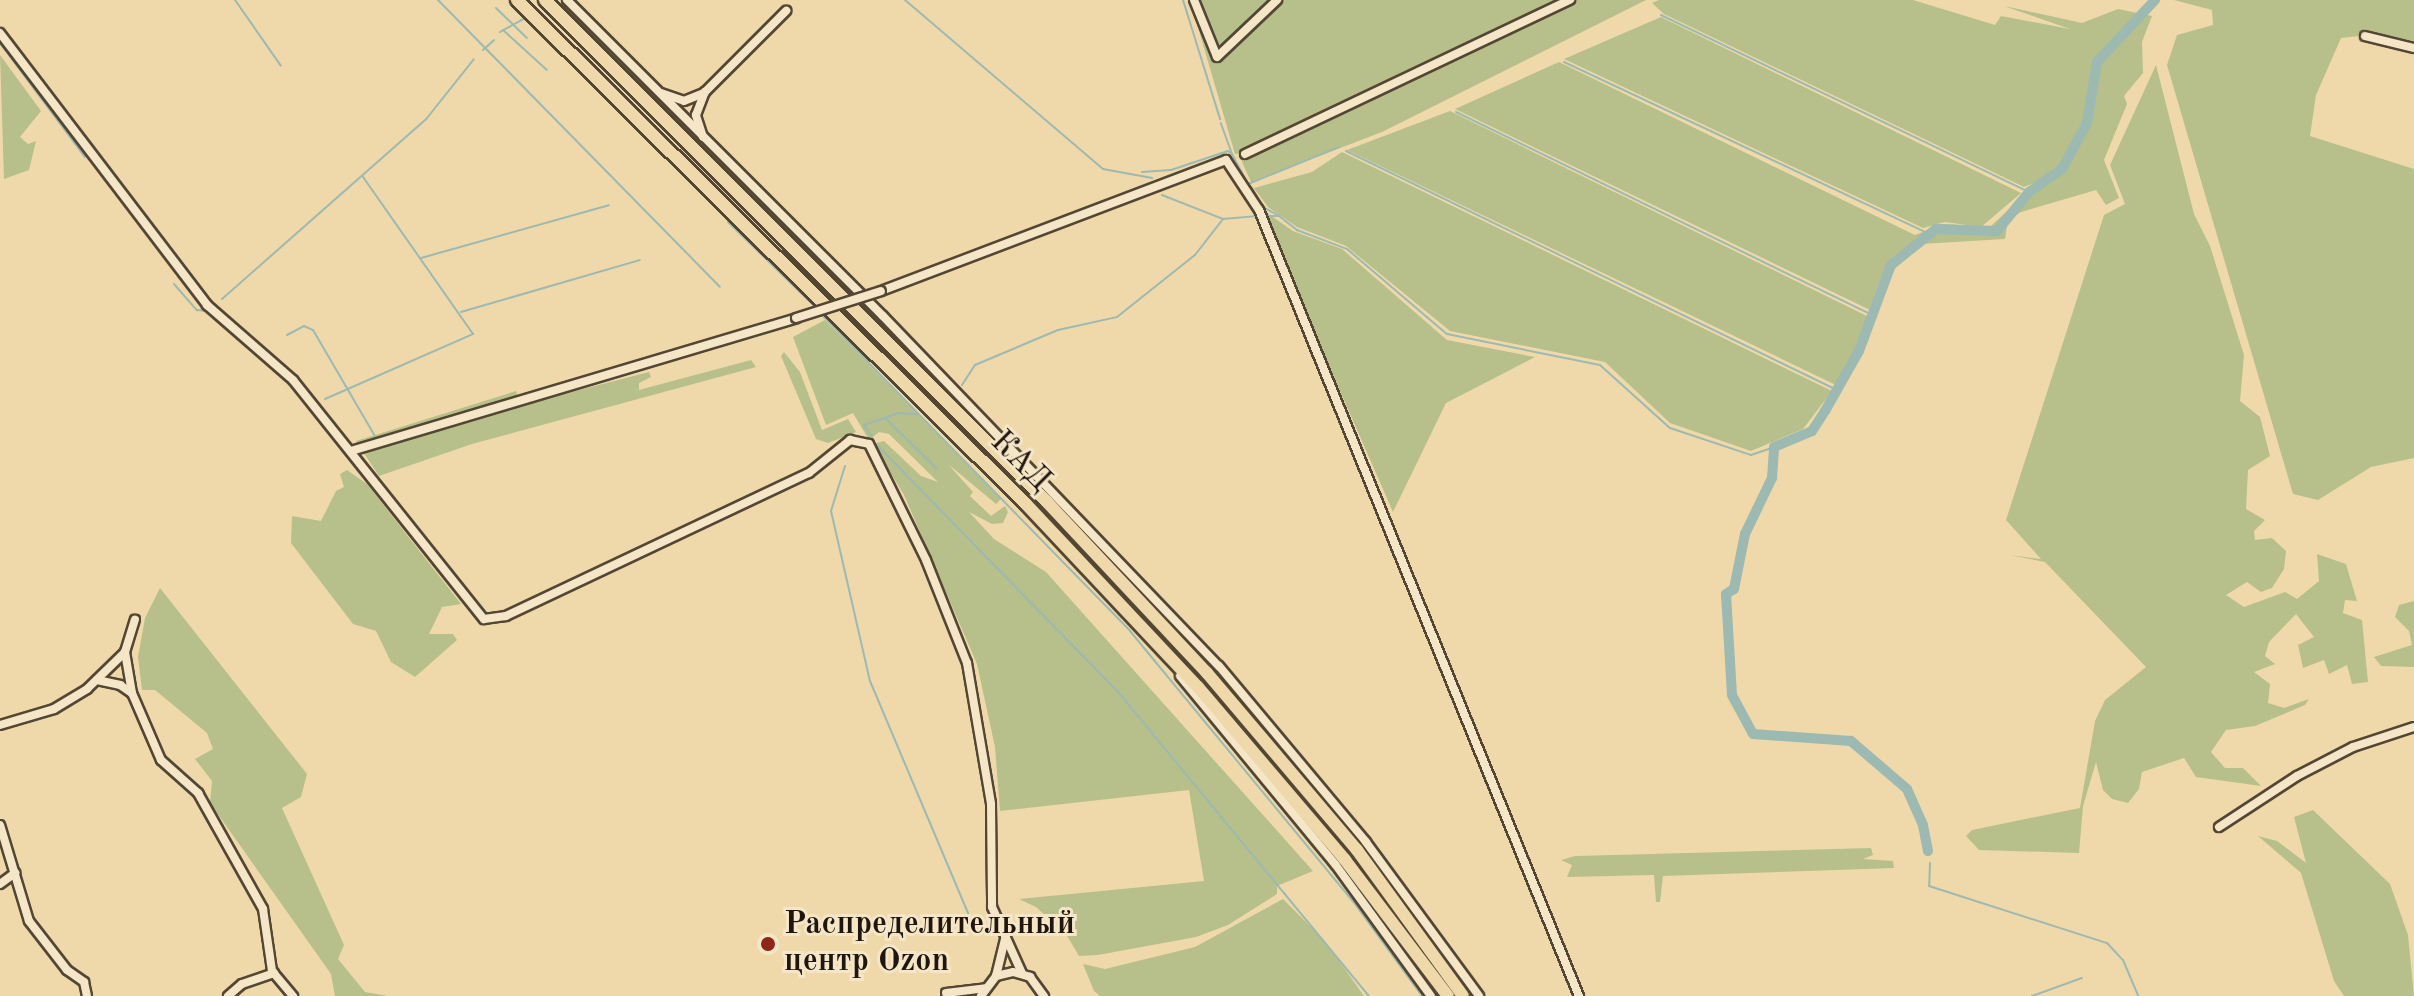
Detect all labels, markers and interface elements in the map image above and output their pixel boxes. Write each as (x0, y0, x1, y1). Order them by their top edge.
street label: КАД (981, 423, 1059, 501)
place label: Распределительный центр Ozon (784, 907, 1075, 982)
marker: Распределительный центр Ozon (759, 935, 777, 953)

